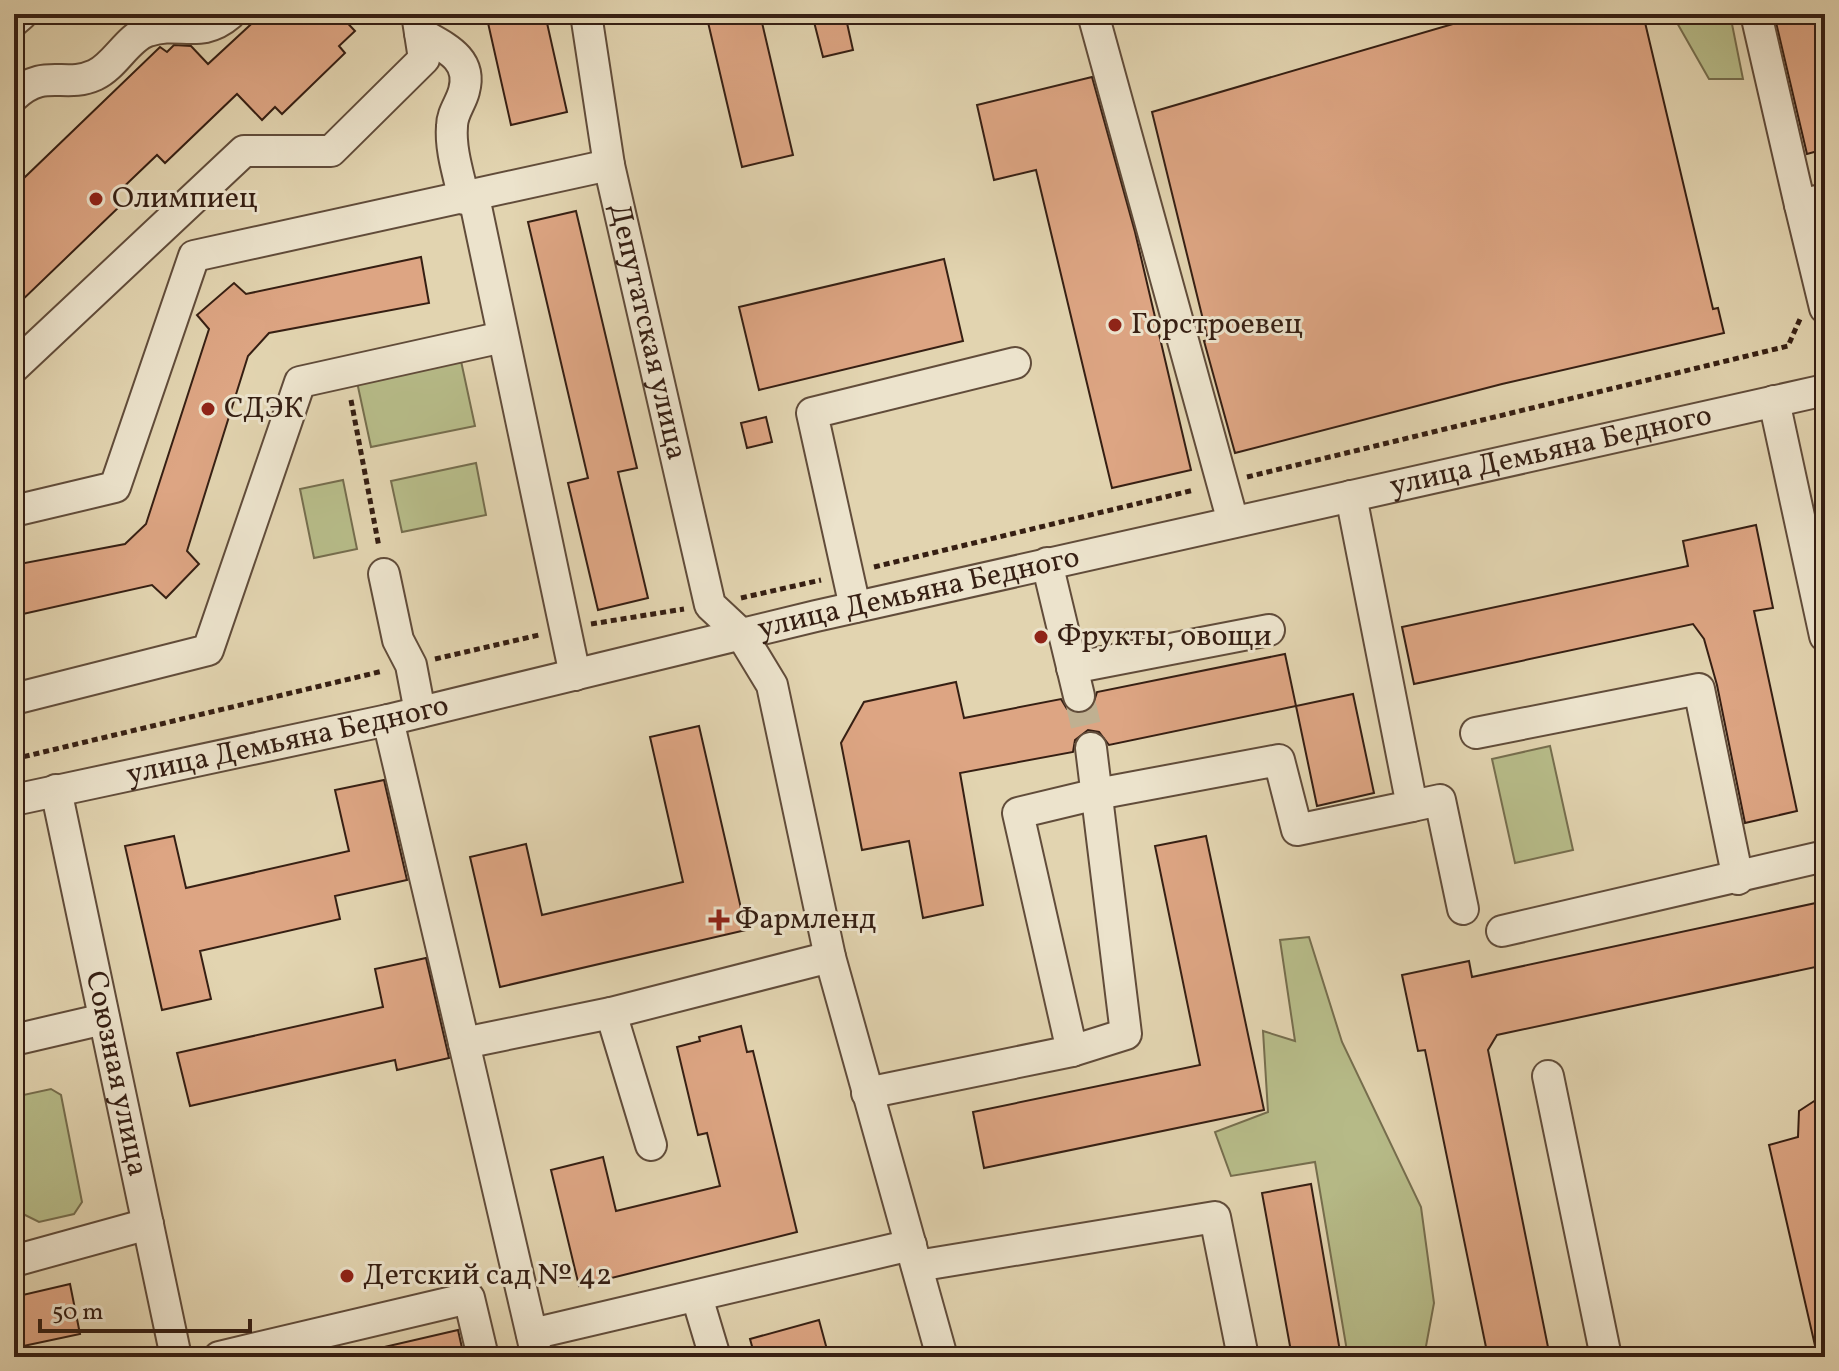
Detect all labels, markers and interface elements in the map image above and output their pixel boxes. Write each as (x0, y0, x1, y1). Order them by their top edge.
place label: Олимпиец (112, 178, 258, 220)
marker: Олимпиец (87, 190, 105, 208)
street label: Депутатская улица (598, 200, 697, 464)
place label: Горстроевец (1131, 304, 1303, 346)
marker: Горстроевец (1106, 316, 1124, 334)
place label: СДЭК (224, 388, 304, 430)
street label: улица Демьяна Бедного (1386, 395, 1716, 508)
marker: СДЭК (199, 400, 217, 418)
street label: улица Демьяна Бедного (753, 537, 1084, 650)
place label: Фрукты, овощи (1057, 616, 1272, 658)
marker: Фрукты, овощи (1032, 628, 1050, 646)
street label: улица Демьяна Бедного (123, 685, 453, 796)
place label: Фармленд (735, 899, 876, 941)
marker: Фармленд (710, 911, 728, 929)
street label: Союзная улица (74, 967, 158, 1180)
place label: Детский сад № 42 (363, 1255, 612, 1297)
marker: Детский сад № 42 (338, 1267, 356, 1285)
scale bar (40, 1283, 250, 1333)
text: 50 m (52, 1296, 104, 1330)

